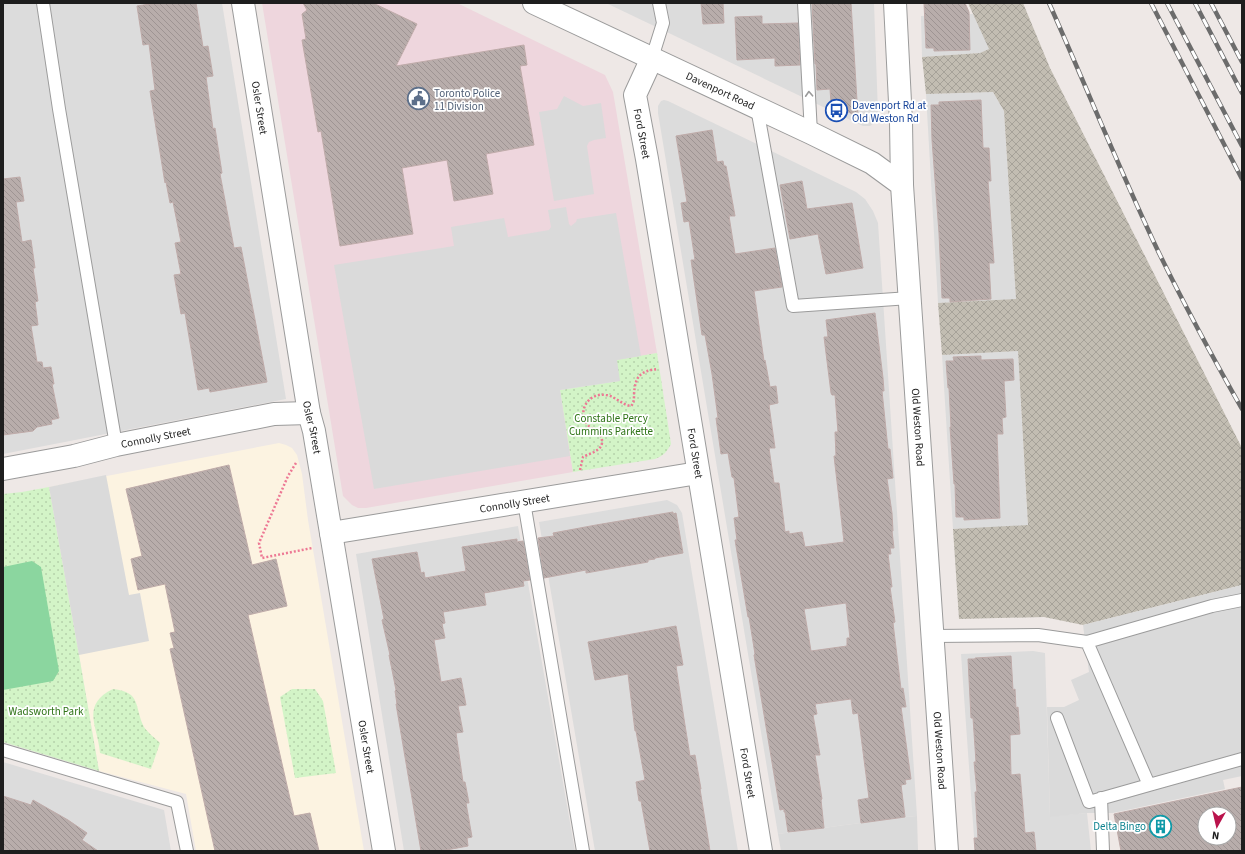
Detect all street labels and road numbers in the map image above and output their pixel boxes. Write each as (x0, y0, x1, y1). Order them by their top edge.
street label: Davenport Road (684, 68, 757, 113)
street label: Osler Street (248, 80, 272, 136)
street label: Ford Street (630, 107, 654, 160)
street label: Old Weston Road (908, 388, 928, 467)
street label: Osler Street (300, 400, 325, 455)
street label: Connolly Street (119, 423, 192, 451)
street label: Ford Street (684, 427, 707, 480)
street label: Connolly Street (478, 490, 551, 516)
street label: Old Weston Road (930, 711, 950, 790)
street label: Osler Street (355, 719, 378, 775)
street label: Ford Street (737, 747, 760, 800)

